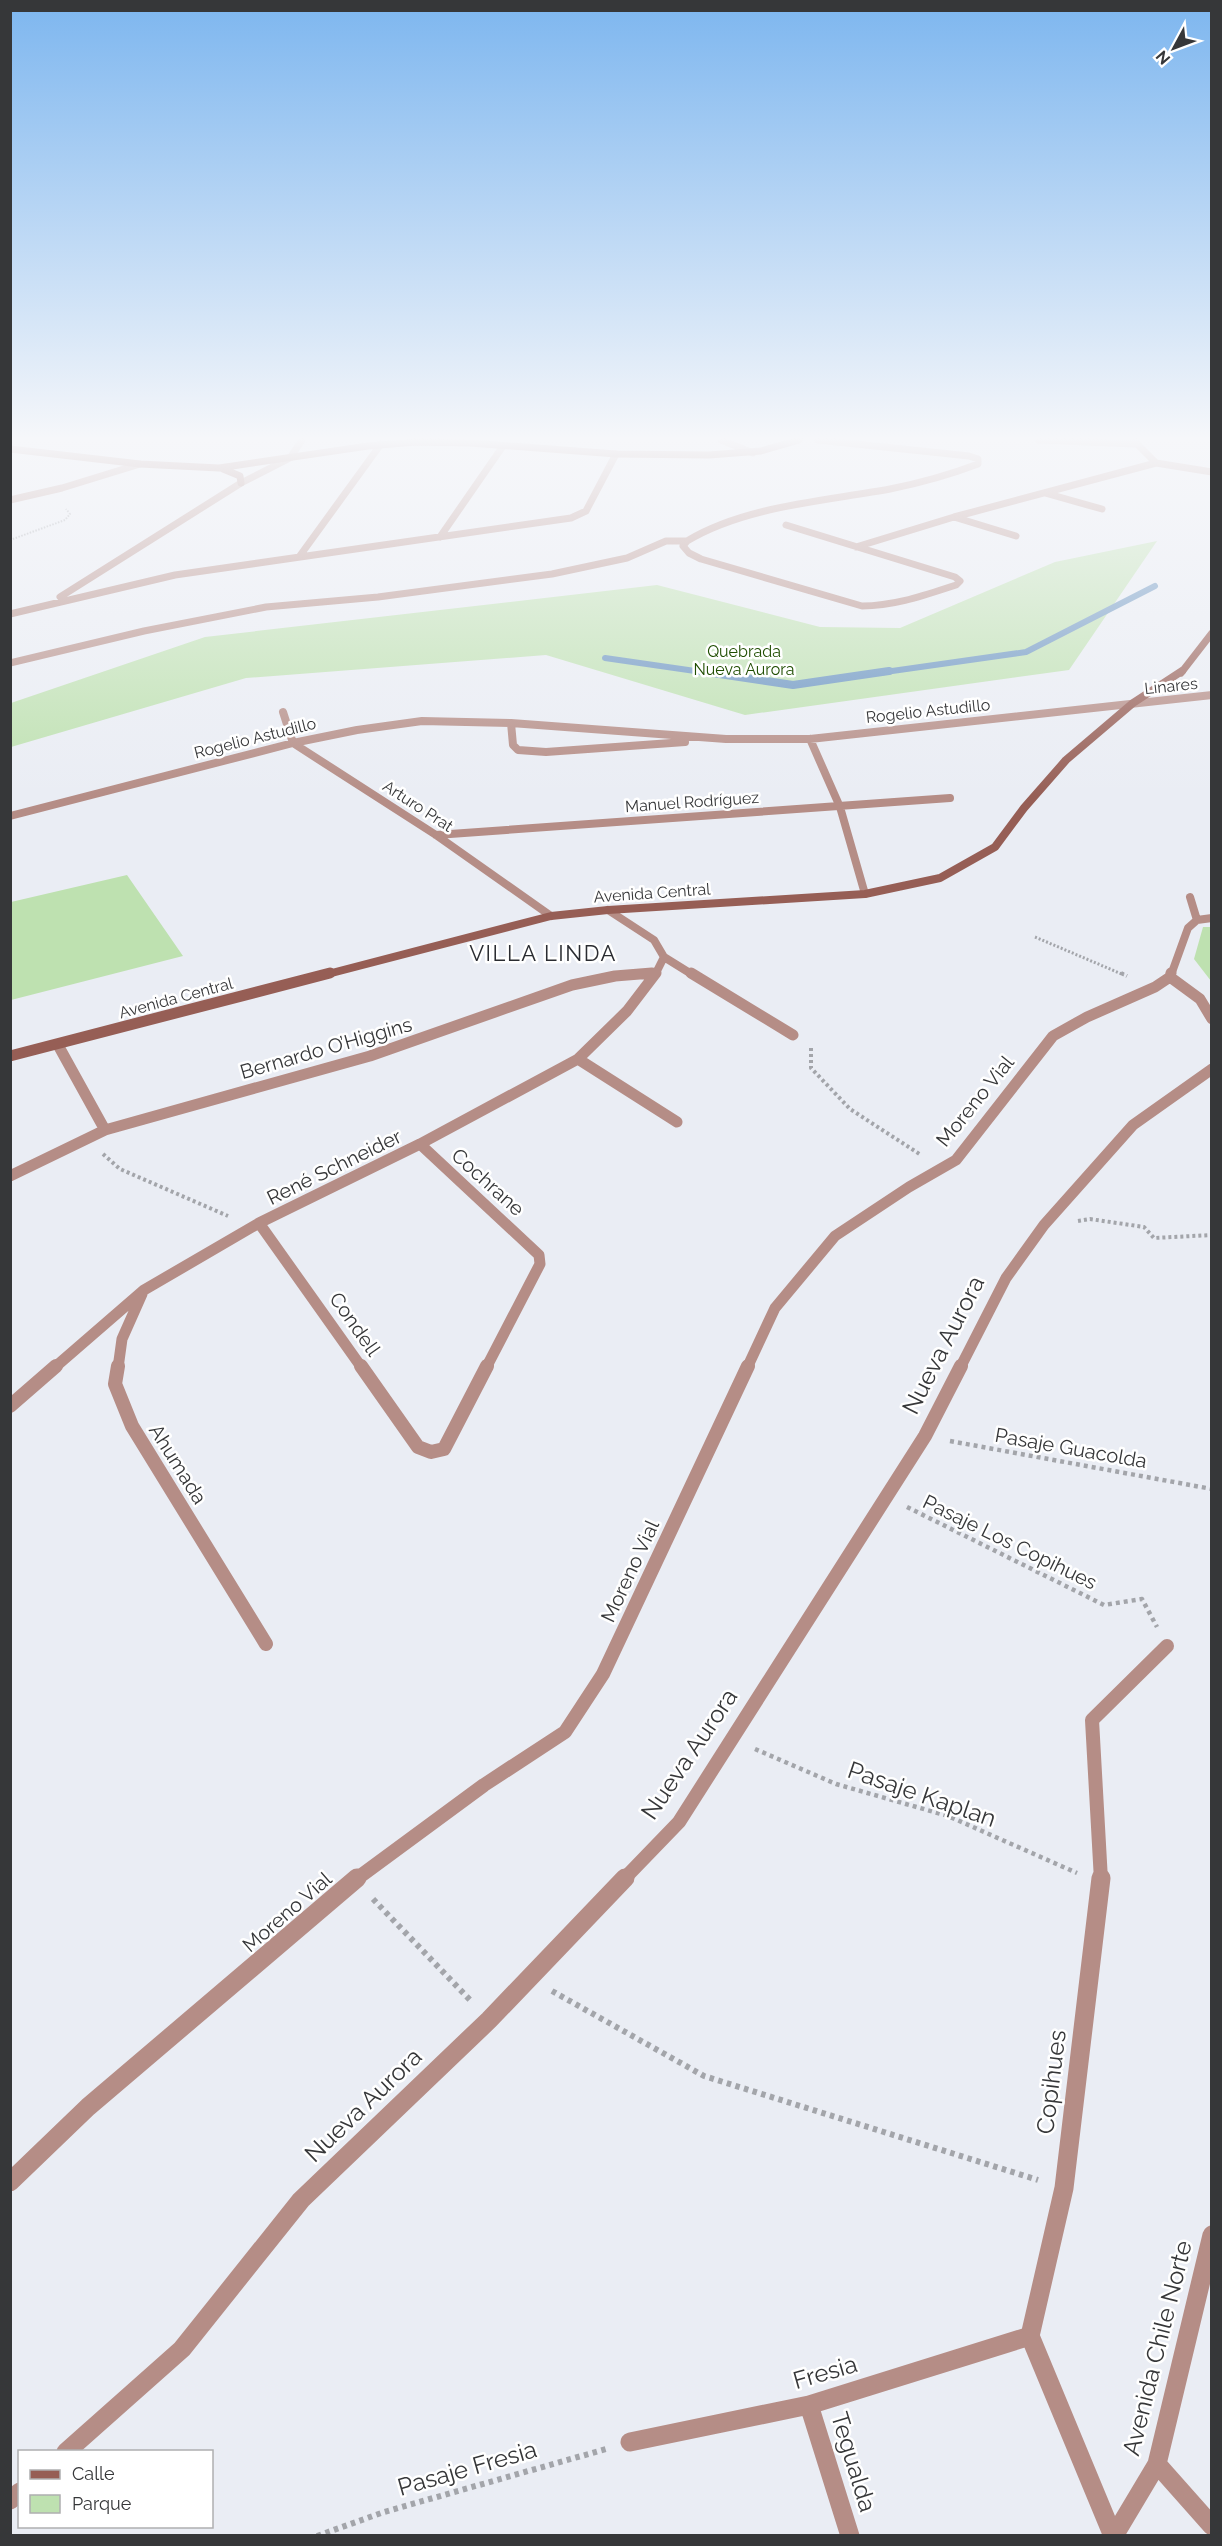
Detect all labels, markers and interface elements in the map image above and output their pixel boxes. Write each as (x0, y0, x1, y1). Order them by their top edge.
north arrow (1144, 18, 1204, 78)
text: N (1152, 47, 1174, 68)
park label: Quebrada Nueva Aurora (694, 642, 794, 679)
street label: Linares (1143, 674, 1199, 698)
street label: Rogelio Astudillo (865, 695, 991, 727)
street label: Rogelio Astudillo (192, 714, 318, 762)
street label: Arturo Prat (379, 776, 457, 836)
street label: Manuel Rodríguez (624, 788, 760, 816)
street label: Avenida Central (593, 879, 712, 907)
district label: VILLA LINDA (469, 940, 617, 966)
street label: Avenida Central (117, 974, 236, 1022)
street label: Bernardo O’Higgins (237, 1012, 415, 1084)
street label: Moreno Vial (931, 1050, 1019, 1151)
street label: René Schneider (263, 1124, 405, 1210)
street label: Cochrane (447, 1143, 529, 1221)
street label: Nueva Aurora (896, 1271, 990, 1419)
street label: Condell (324, 1287, 386, 1361)
street label: Ahumada (144, 1420, 212, 1508)
street label: Pasaje Guacolda (993, 1423, 1149, 1473)
street label: Pasaje Los Copihues (919, 1489, 1101, 1595)
street label: Moreno Vial (596, 1516, 664, 1626)
street label: Nueva Aurora (635, 1683, 743, 1825)
street label: Pasaje Kaplan (844, 1755, 1000, 1833)
street label: Moreno Vial (238, 1867, 337, 1957)
street label: Copihues (1030, 2028, 1072, 2136)
street label: Nueva Aurora (298, 2042, 428, 2168)
street label: Avenida Chile Norte (1116, 2237, 1198, 2459)
street label: Fresia (790, 2349, 860, 2395)
street label: Tegualda (825, 2409, 883, 2515)
street label: Pasaje Fresia (394, 2434, 540, 2502)
legend (18, 2450, 213, 2528)
text: Calle (72, 2463, 115, 2484)
text: Parque (72, 2493, 132, 2514)

